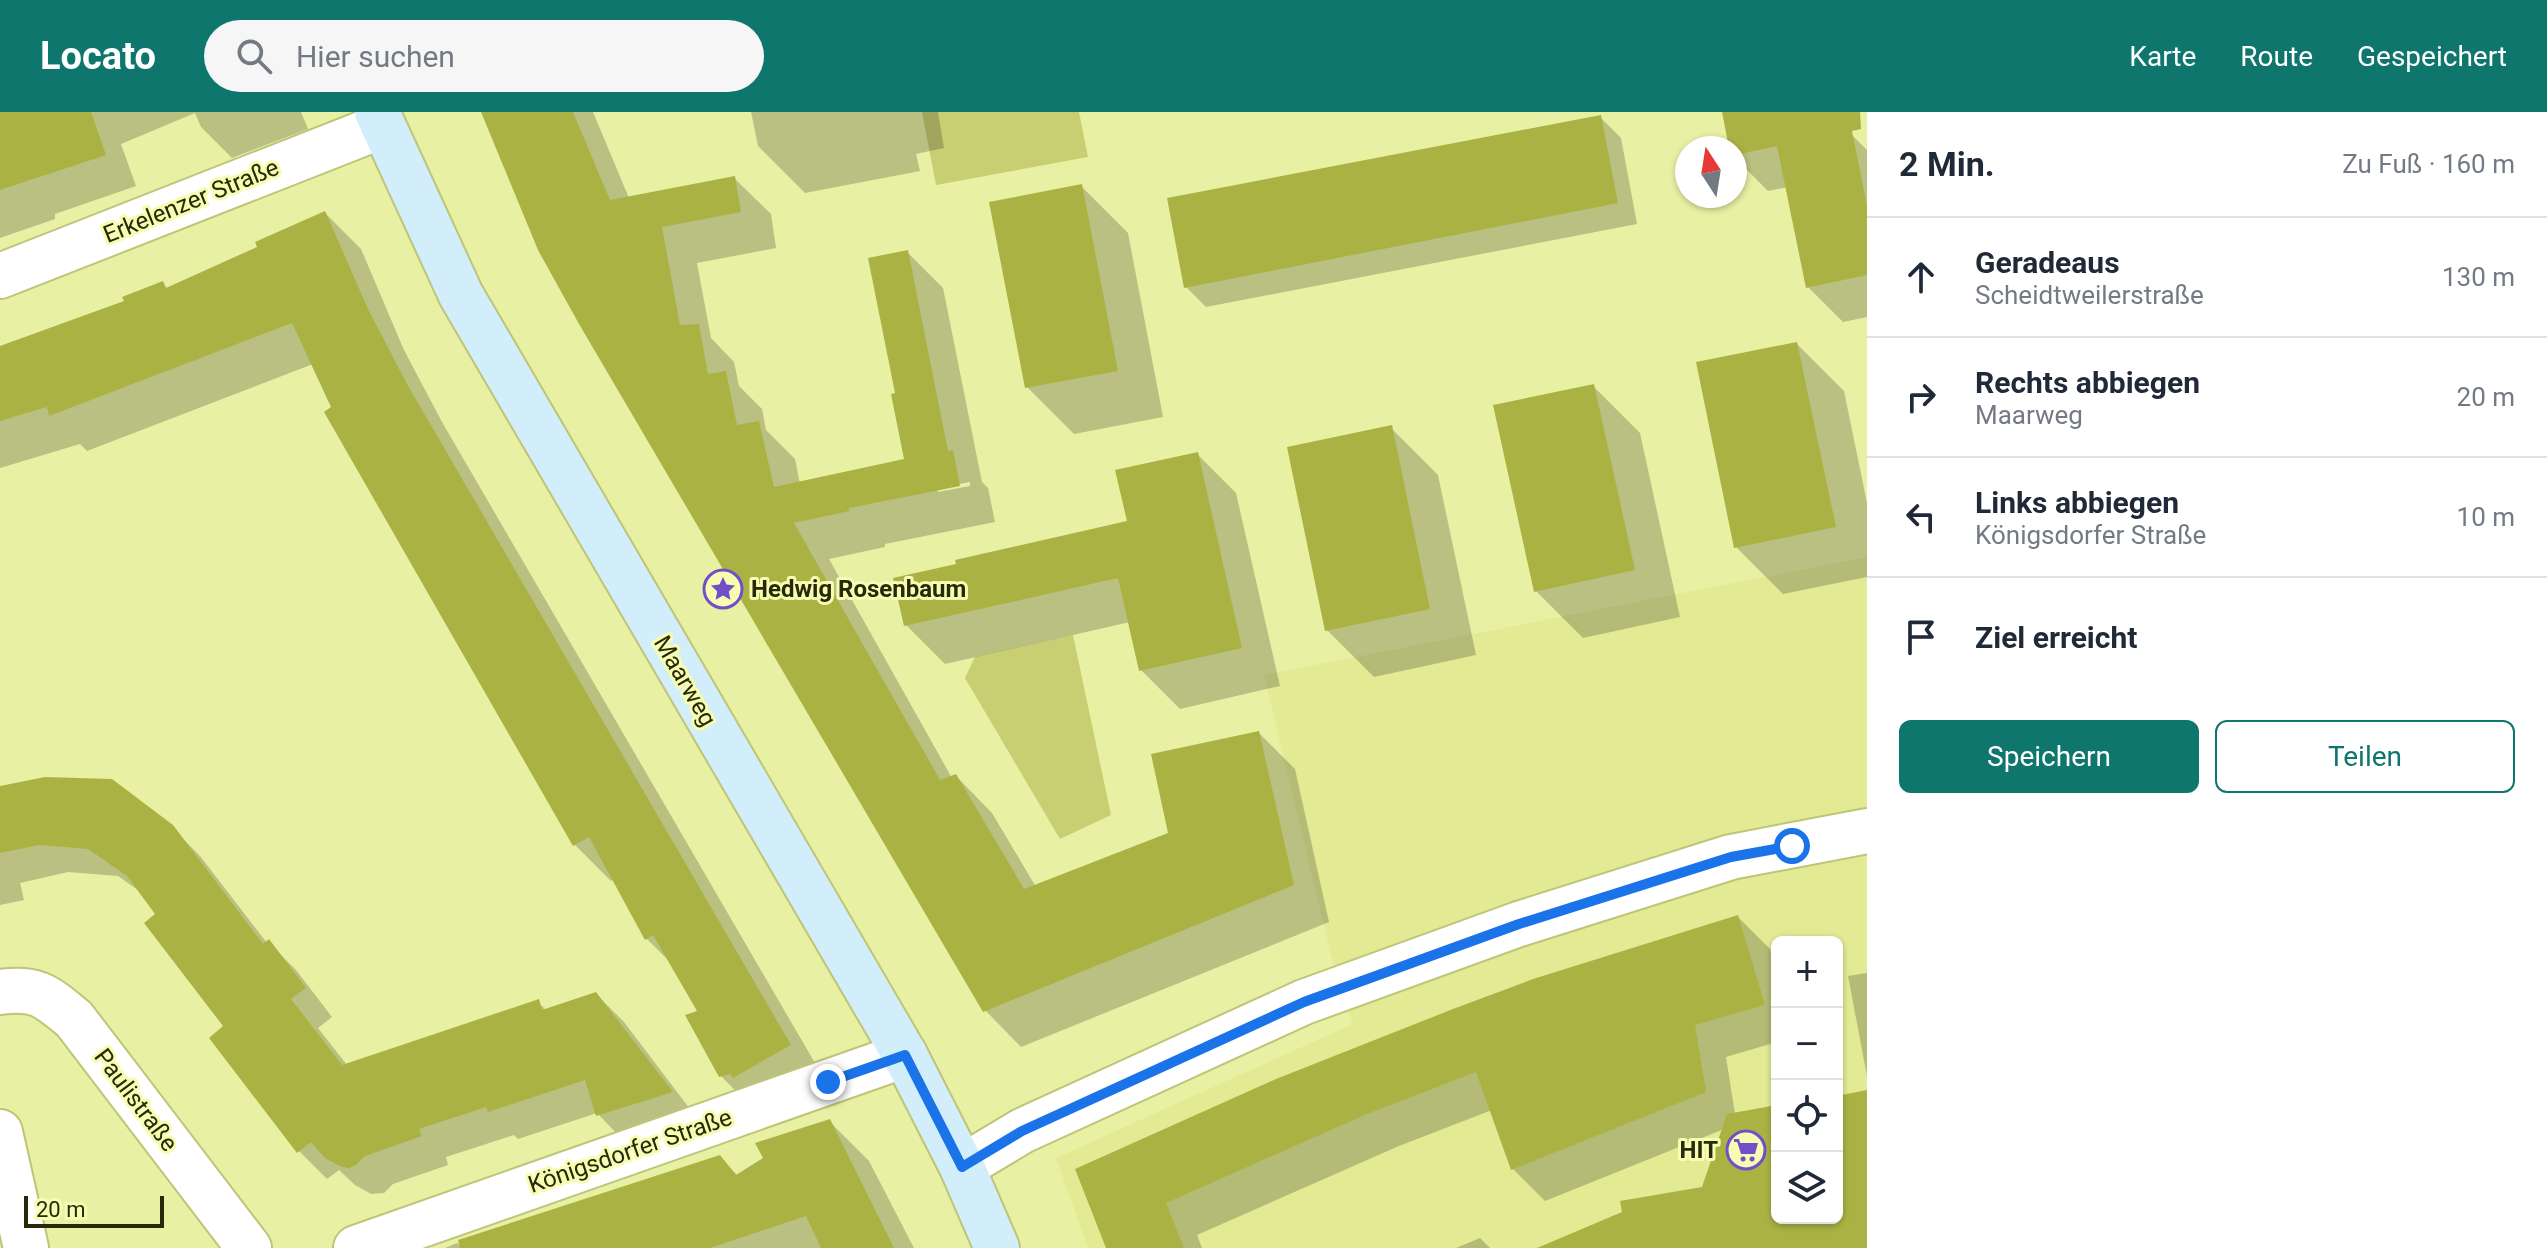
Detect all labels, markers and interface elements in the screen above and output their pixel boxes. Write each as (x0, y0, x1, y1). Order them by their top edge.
search box (204, 20, 764, 92)
text: Locato (40, 34, 156, 78)
icon: search (232, 34, 276, 78)
text: Hier suchen (296, 39, 455, 74)
text: Karte (2129, 40, 2196, 73)
text: Route (2240, 40, 2313, 73)
text: Gespeichert (2357, 40, 2507, 73)
north arrow (1675, 136, 1747, 208)
text: 2 Min. (1899, 144, 1995, 184)
text: Zu Fuß · 160 m (2342, 149, 2515, 179)
street label: Erkelenzer Straße (99, 153, 283, 249)
text: Geradeaus (1975, 245, 2120, 280)
icon: ahead (1899, 255, 1943, 299)
text: 130 m (2442, 262, 2515, 292)
text: Scheidtweilerstraße (1975, 280, 2204, 310)
text: Rechts abbiegen (1975, 365, 2200, 400)
icon: right (1899, 375, 1943, 419)
text: 20 m (2457, 382, 2515, 412)
text: Maarweg (1975, 400, 2083, 430)
text: Links abbiegen (1975, 485, 2179, 520)
icon: left (1899, 495, 1943, 539)
text: 10 m (2457, 502, 2515, 532)
text: Königsdorfer Straße (1975, 520, 2206, 550)
place icon: Hedwig Rosenbaum (702, 568, 744, 610)
place label: Hedwig Rosenbaum (751, 575, 966, 603)
icon: arrive (1899, 615, 1943, 659)
text: Ziel erreicht (1975, 620, 2137, 655)
street label: Maarweg (648, 631, 722, 731)
button: Speichern (1899, 720, 2199, 793)
button: Teilen (2215, 720, 2515, 793)
route start (1774, 828, 1810, 864)
map controls (1771, 936, 1843, 1224)
button: + (1771, 936, 1843, 1008)
button: − (1771, 1008, 1843, 1080)
street label: Paulistraße (88, 1043, 184, 1157)
route end (810, 1064, 846, 1100)
button: locate (1771, 1080, 1843, 1152)
street label: Königsdorfer Straße (524, 1103, 736, 1199)
supermarket icon: HIT (1725, 1129, 1767, 1171)
place label: HIT (1680, 1136, 1718, 1164)
button: layers (1771, 1152, 1843, 1224)
scale bar (24, 1192, 164, 1228)
text: 20 m (36, 1197, 85, 1222)

